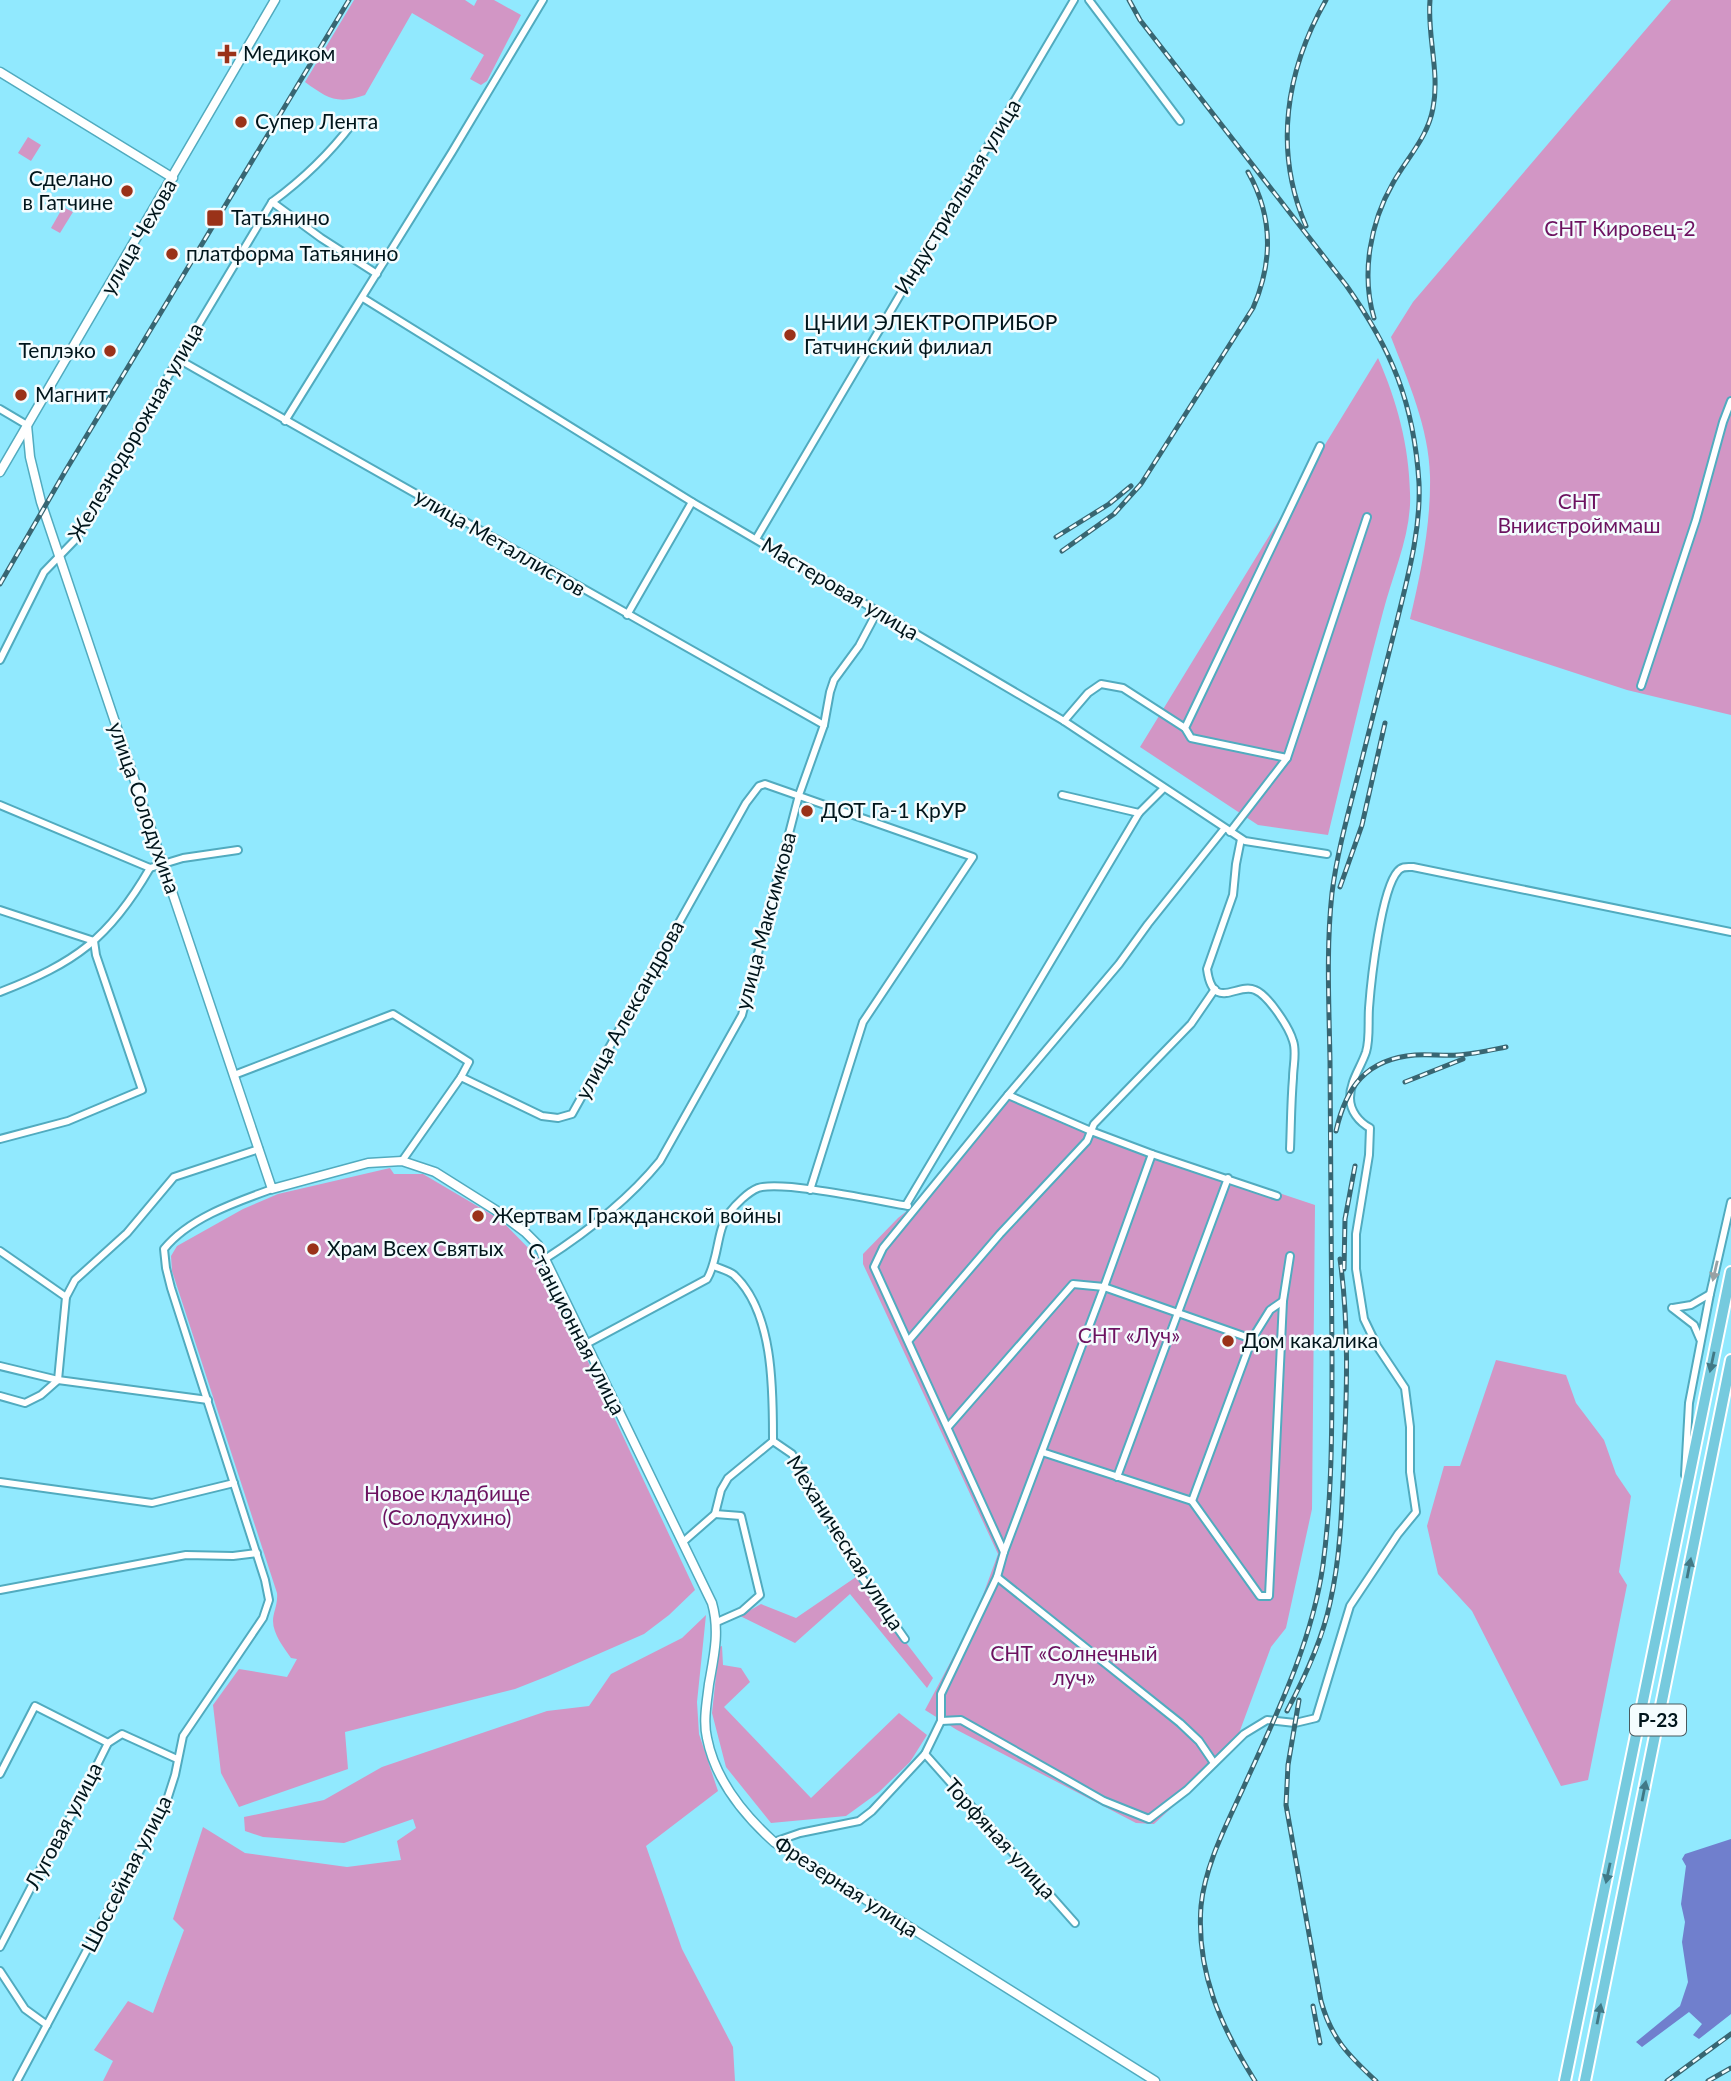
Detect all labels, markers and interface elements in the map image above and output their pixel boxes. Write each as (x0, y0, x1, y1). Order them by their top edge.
place label: Медиком (243, 40, 335, 65)
marker: Медиком (217, 44, 237, 64)
street label: Индустриальная улица (888, 94, 1025, 298)
place label: Супер Лента (255, 108, 378, 133)
marker: Супер Лента (233, 114, 249, 130)
place label: Сделано в Гатчине (22, 165, 113, 214)
street label: улица Чехова (94, 174, 181, 299)
marker: Сделано в Гатчине (119, 183, 135, 199)
place label: Татьянино (231, 204, 330, 229)
marker: Татьянино (205, 208, 225, 228)
park label: СНТ Кировец-2 (1544, 215, 1696, 240)
place label: платформа Татьянино (186, 240, 398, 265)
marker: платформа Татьянино (164, 246, 180, 262)
place label: ЦНИИ ЭЛЕКТРОПРИБОР Гатчинский филиал (804, 309, 1057, 358)
street label: Железнодорожная улица (62, 318, 208, 545)
marker: ЦНИИ ЭЛЕКТРОПРИБОР Гатчинский филиал (782, 327, 798, 343)
place label: Теплэко (18, 337, 96, 362)
marker: Теплэко (102, 343, 118, 359)
place label: Магнит (35, 381, 108, 406)
marker: Магнит (13, 387, 29, 403)
street label: улица Металлистов (411, 483, 591, 601)
park label: СНТ Вниистройммаш (1497, 488, 1661, 537)
street label: Мастеровая улица (758, 531, 924, 644)
street label: улица Солодухина (104, 718, 187, 897)
place label: ДОТ Га-1 КрУР (821, 797, 966, 822)
marker: ДОТ Га-1 КрУР (799, 803, 815, 819)
street label: улица Максимкова (729, 829, 800, 1012)
street label: улица Александрова (569, 915, 688, 1103)
place label: Жертвам Гражданской войны (492, 1202, 781, 1227)
marker: Жертвам Гражданской войны (470, 1208, 486, 1224)
place label: Храм Всех Святых (327, 1235, 504, 1260)
street label: Станционная улица (523, 1238, 632, 1419)
marker: Храм Всех Святых (305, 1241, 321, 1257)
one-way arrow (1709, 1261, 1720, 1283)
park label: СНТ «Луч» (1078, 1322, 1180, 1347)
place label: Дом какалика (1242, 1327, 1378, 1352)
marker: Дом какалика (1220, 1333, 1236, 1349)
one-way arrow (1706, 1351, 1717, 1373)
street label: Механическая улица (782, 1450, 910, 1634)
park label: Новое кладбище (Солодухино) (364, 1480, 530, 1529)
one-way arrow (1683, 1557, 1694, 1579)
park label: СНТ «Солнечный луч» (990, 1640, 1158, 1689)
road number: Р-23 (1630, 1704, 1686, 1736)
street label: Луговая улица (18, 1758, 107, 1894)
street label: Торфяная улица (940, 1772, 1062, 1904)
one-way arrow (1638, 1780, 1649, 1802)
street label: Шоссейная улица (75, 1791, 176, 1956)
street label: Фрезерная улица (770, 1830, 924, 1942)
one-way arrow (1603, 1862, 1614, 1884)
one-way arrow (1593, 2003, 1604, 2025)

